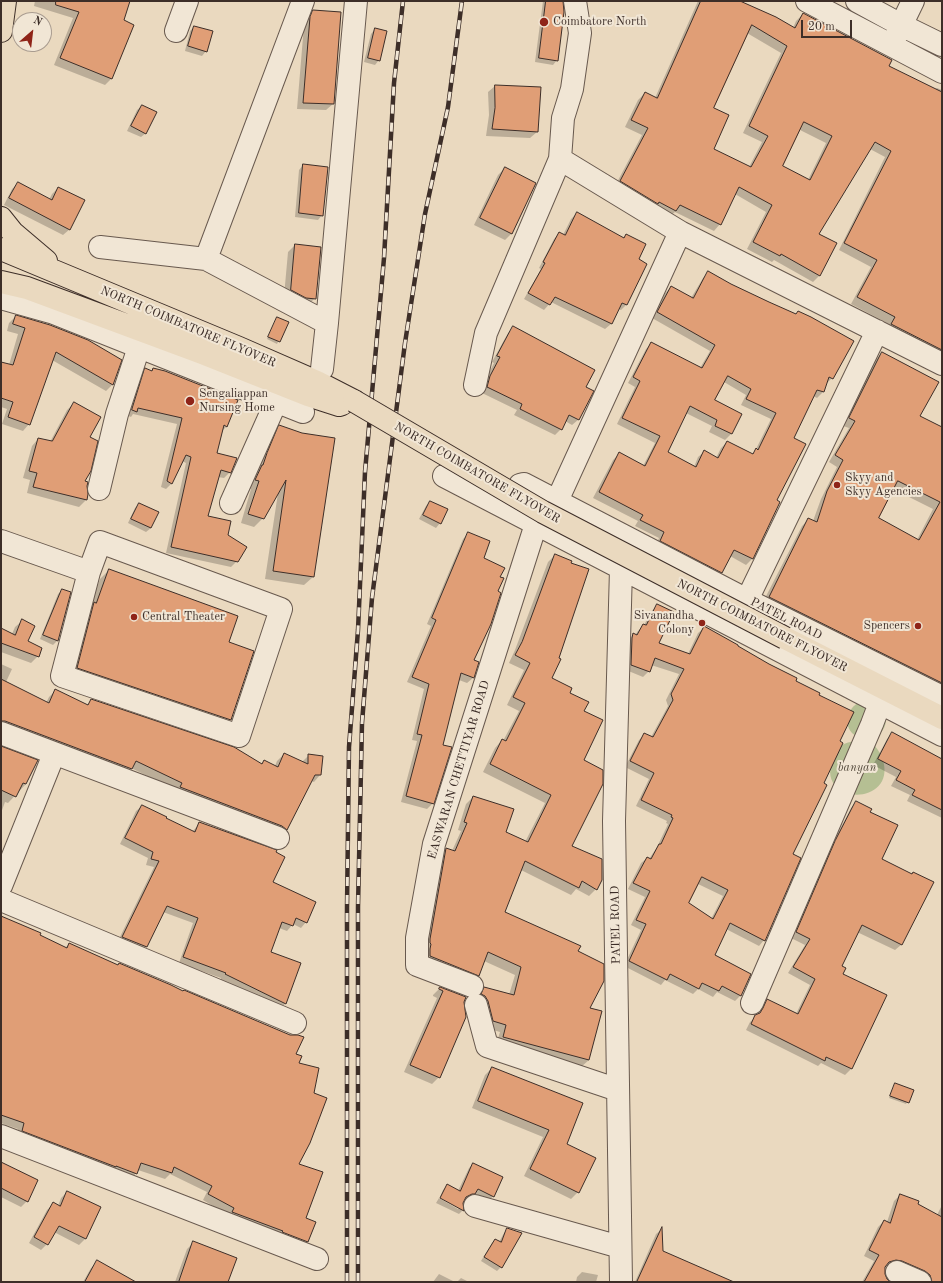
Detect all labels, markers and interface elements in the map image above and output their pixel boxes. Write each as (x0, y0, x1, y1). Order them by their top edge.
north arrow (12, 12, 52, 52)
scale bar (803, 12, 854, 38)
text: N (31, 15, 44, 29)
place label: Coimbatore North (553, 15, 647, 29)
marker: Coimbatore North (538, 16, 550, 28)
text: 20 m (808, 21, 835, 33)
street label: NORTH COIMBATORE FLYOVER (98, 283, 278, 371)
place label: Sengaliappan Nursing Home (199, 387, 275, 415)
marker: Sengaliappan Nursing Home (184, 395, 196, 407)
street label: NORTH COIMBATORE FLYOVER (391, 419, 563, 527)
place label: Skyy and Skyy Agencies (845, 471, 922, 499)
marker: Skyy and Skyy Agencies (832, 480, 842, 490)
street label: NORTH COIMBATORE FLYOVER (674, 577, 850, 675)
street label: PATEL ROAD (748, 595, 824, 643)
place label: Sivanandha Colony (634, 609, 694, 637)
place label: Central Theater (142, 610, 225, 624)
marker: Central Theater (129, 612, 139, 622)
marker: Sivanandha Colony (697, 618, 707, 628)
place label: Spencers (863, 619, 910, 633)
marker: Spencers (913, 621, 923, 631)
street label: EASWARAN CHETTIYAR ROAD (425, 679, 493, 861)
park label: banyan (838, 761, 876, 775)
street label: PATEL ROAD (608, 886, 624, 964)

